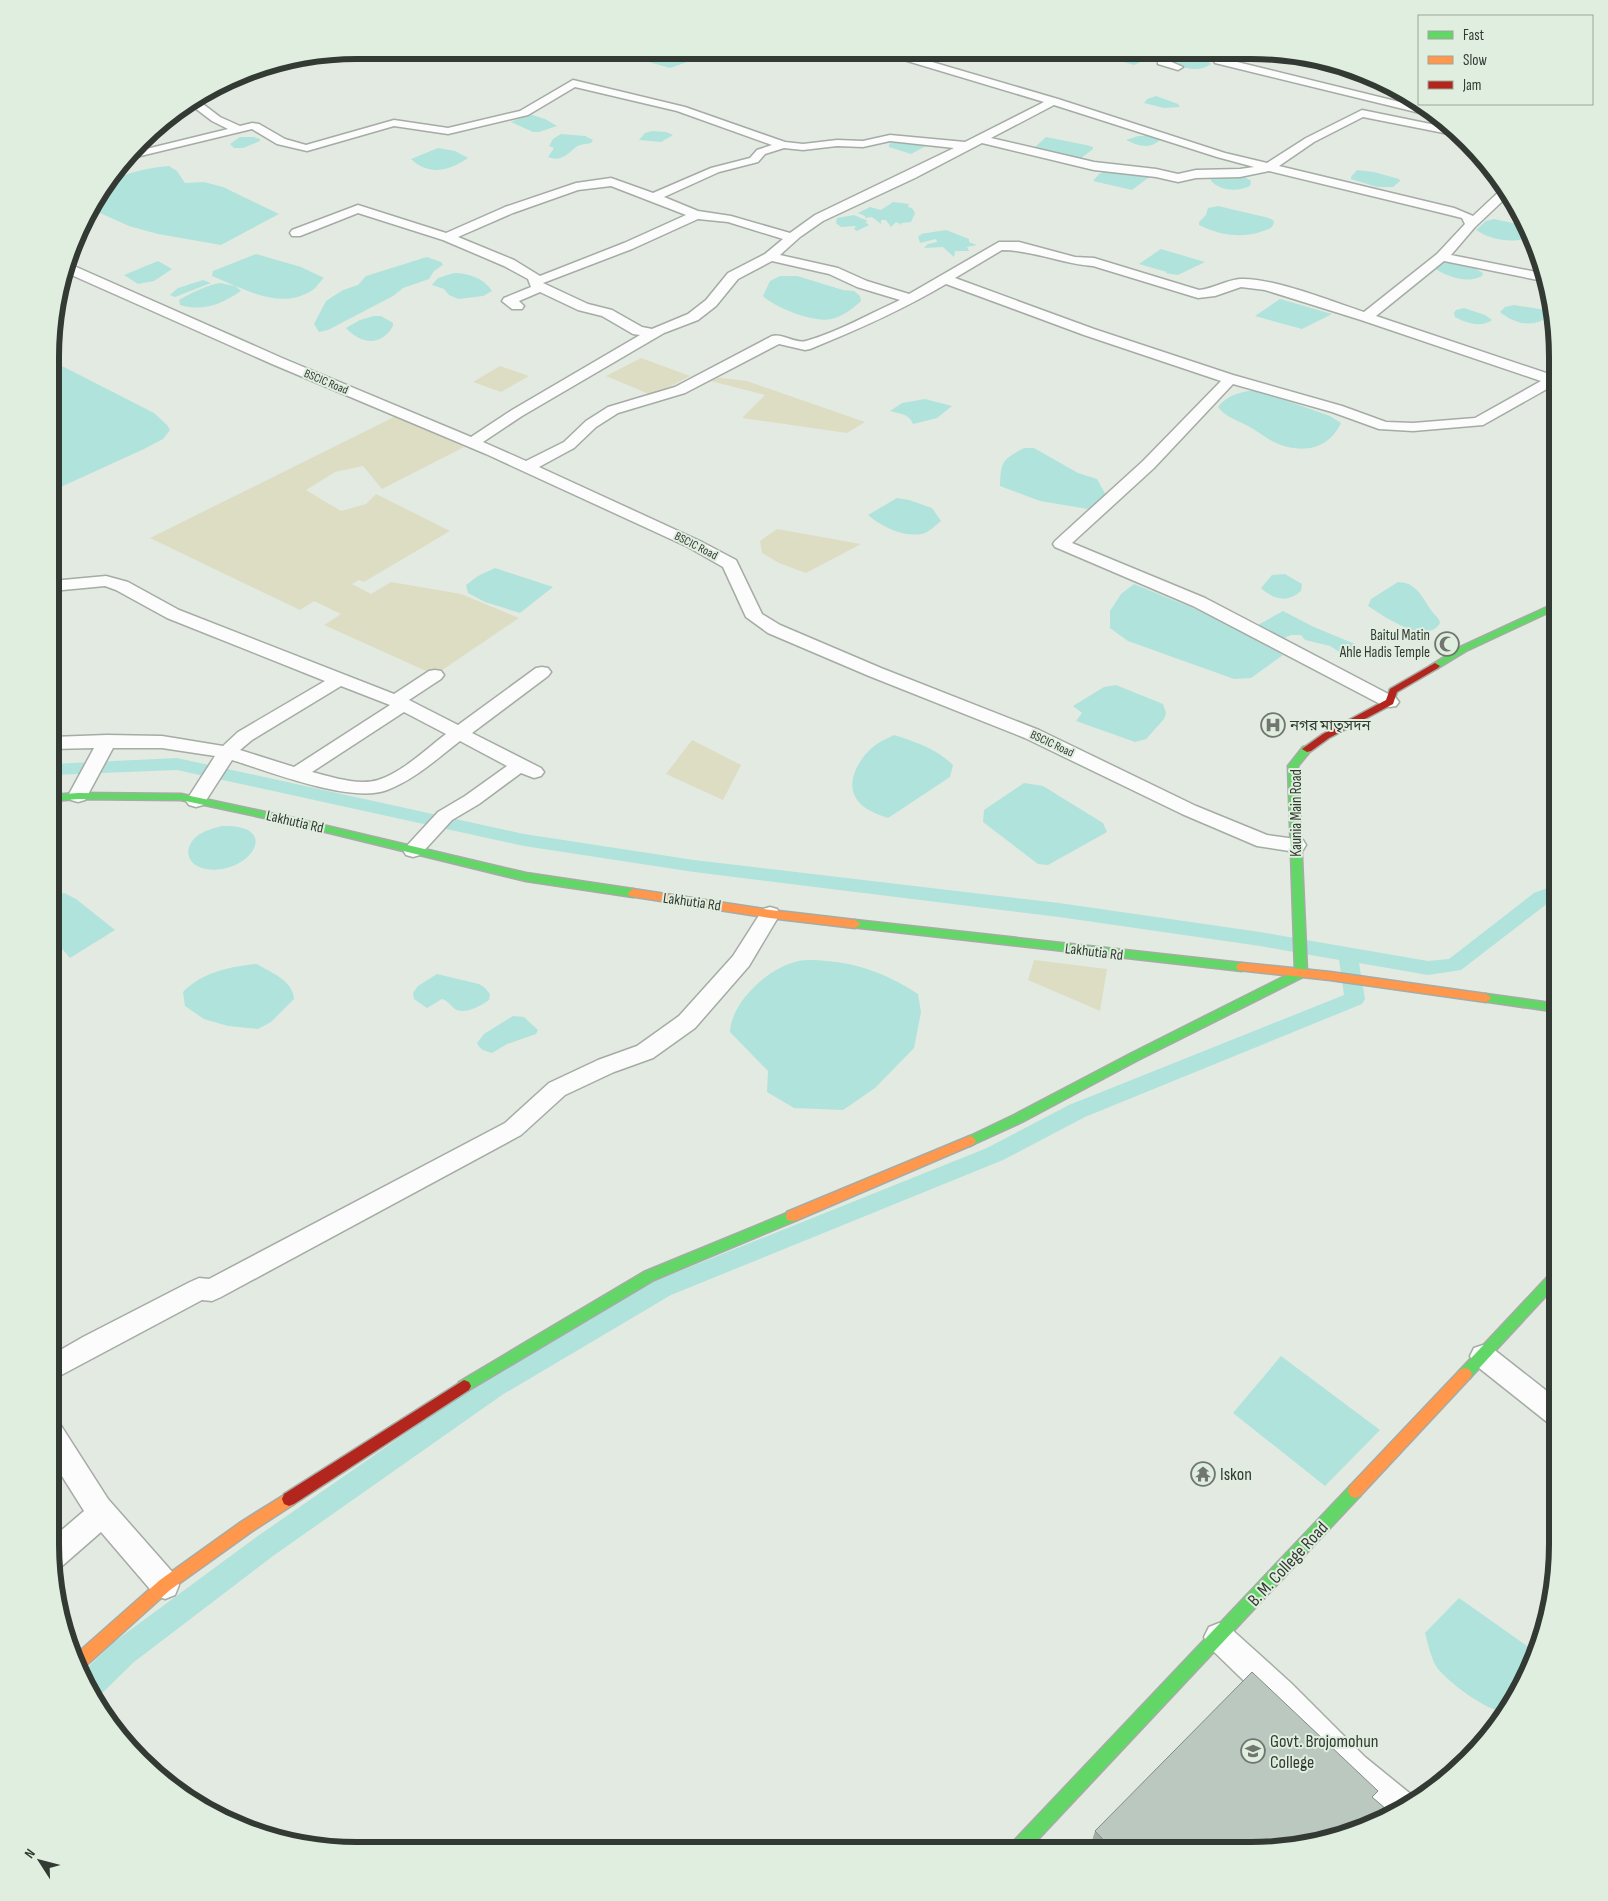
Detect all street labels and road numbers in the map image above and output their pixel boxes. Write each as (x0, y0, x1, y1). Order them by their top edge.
street label: BSCIC Road (302, 366, 350, 398)
street label: BSCIC Road (672, 529, 720, 563)
street label: BSCIC Road (1028, 727, 1076, 761)
street label: Kaunia Main Road (1287, 769, 1306, 857)
street label: Lakhutia Rd (264, 806, 326, 838)
street label: Lakhutia Rd (662, 889, 722, 915)
street label: Lakhutia Rd (1064, 939, 1124, 965)
street label: B. M. College Road (1243, 1517, 1333, 1611)

